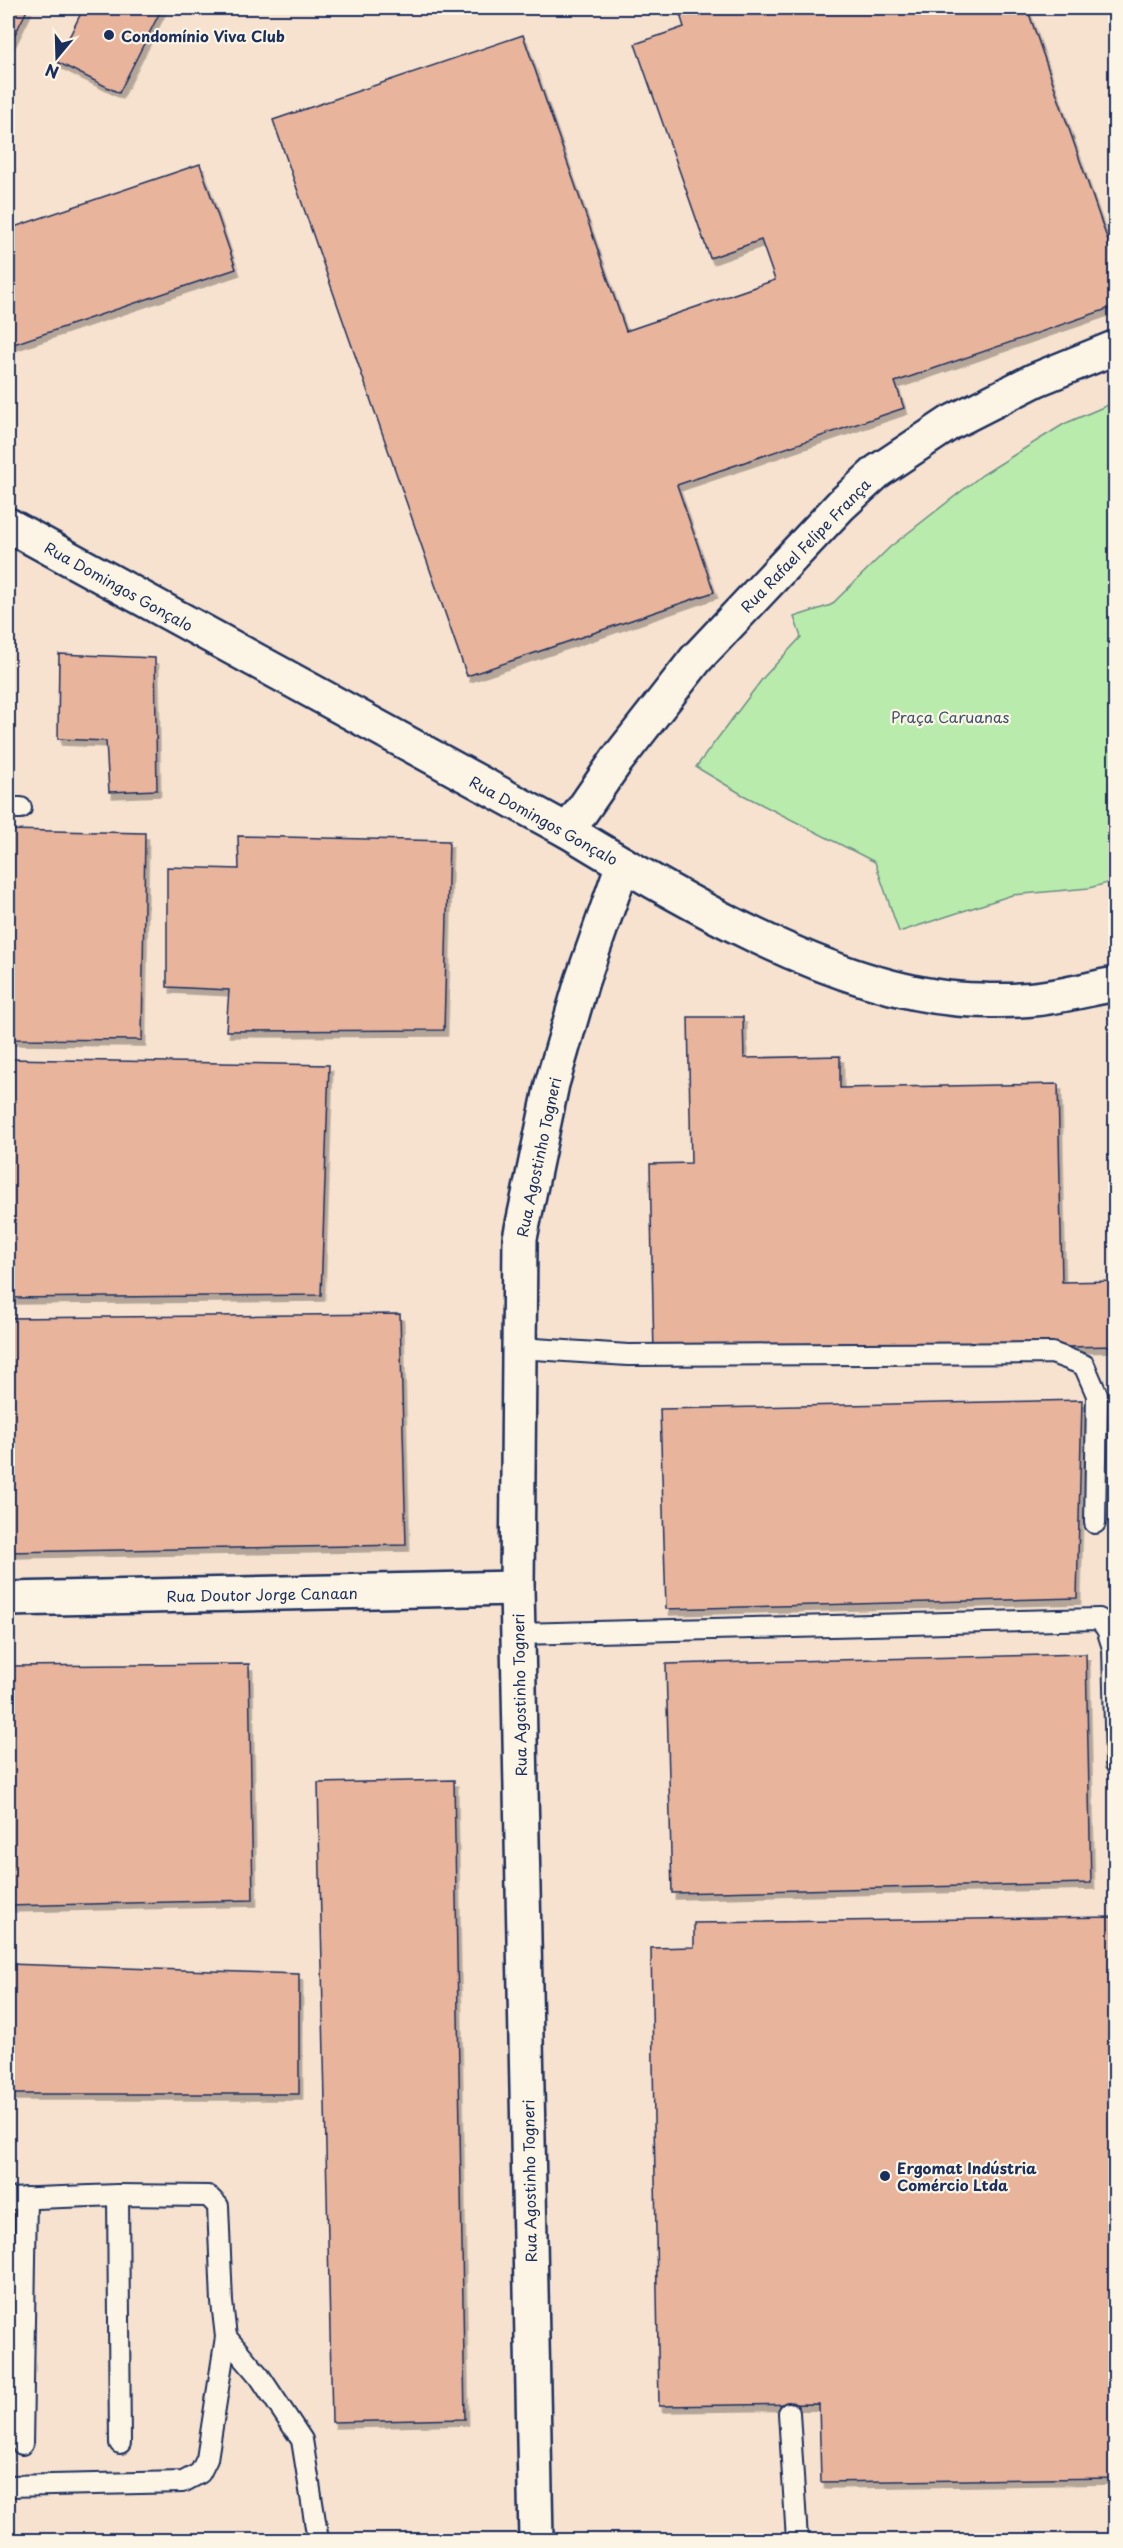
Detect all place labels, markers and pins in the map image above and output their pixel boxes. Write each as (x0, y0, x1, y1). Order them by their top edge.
place label: Condomínio Viva Club (121, 24, 285, 47)
marker: Condomínio Viva Club (102, 28, 116, 42)
place label: Ergomat Indústria Comércio Ltda (897, 2156, 1037, 2196)
marker: Ergomat Indústria Comércio Ltda (878, 2169, 892, 2183)

